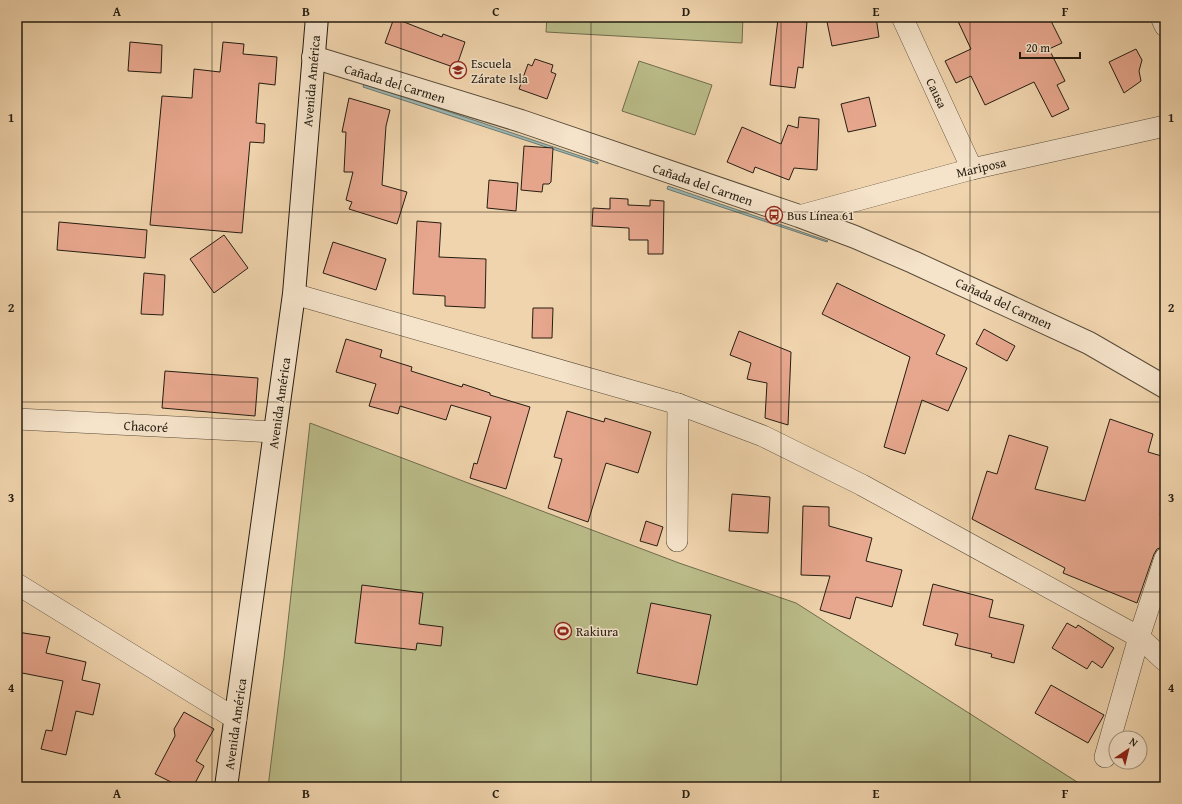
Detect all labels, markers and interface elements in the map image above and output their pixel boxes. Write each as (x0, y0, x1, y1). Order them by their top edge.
text: A (113, 2, 122, 21)
text: B (302, 2, 310, 21)
text: C (492, 2, 500, 21)
text: D (682, 2, 690, 21)
text: E (873, 2, 880, 21)
text: F (1062, 2, 1069, 21)
street label: Avenida América (298, 34, 325, 128)
scale bar (1020, 34, 1080, 60)
text: 20 m (1026, 39, 1050, 56)
place label: Escuela Zárate Isla (471, 54, 529, 88)
street label: Cañada del Carmen (342, 59, 448, 108)
school or university icon: Escuela Zárate Isla (448, 60, 468, 80)
street label: Causa (921, 75, 952, 112)
text: 1 (8, 108, 14, 127)
text: 1 (1168, 108, 1174, 127)
street label: Mariposa (954, 152, 1009, 182)
street label: Cañada del Carmen (650, 158, 756, 211)
bus stop icon: Bus Línea 61 (764, 205, 784, 225)
place label: Bus Línea 61 (787, 206, 854, 225)
street label: Cañada del Carmen (952, 273, 1056, 334)
text: 2 (8, 298, 15, 317)
text: 2 (1168, 298, 1175, 317)
street label: Avenida América (264, 355, 295, 450)
street label: Chacoré (123, 416, 169, 437)
text: 3 (8, 488, 14, 507)
text: 3 (1168, 488, 1174, 507)
sports icon: Rakiura (553, 621, 573, 641)
place label: Rakiura (576, 622, 619, 641)
street label: Avenida América (220, 676, 251, 771)
text: 4 (8, 678, 15, 697)
text: 4 (1168, 678, 1175, 697)
north arrow (1108, 730, 1148, 770)
text: N (1126, 733, 1142, 751)
text: A (113, 784, 122, 803)
text: B (302, 784, 310, 803)
text: C (492, 784, 500, 803)
text: D (682, 784, 690, 803)
text: E (873, 784, 880, 803)
text: F (1062, 784, 1069, 803)

